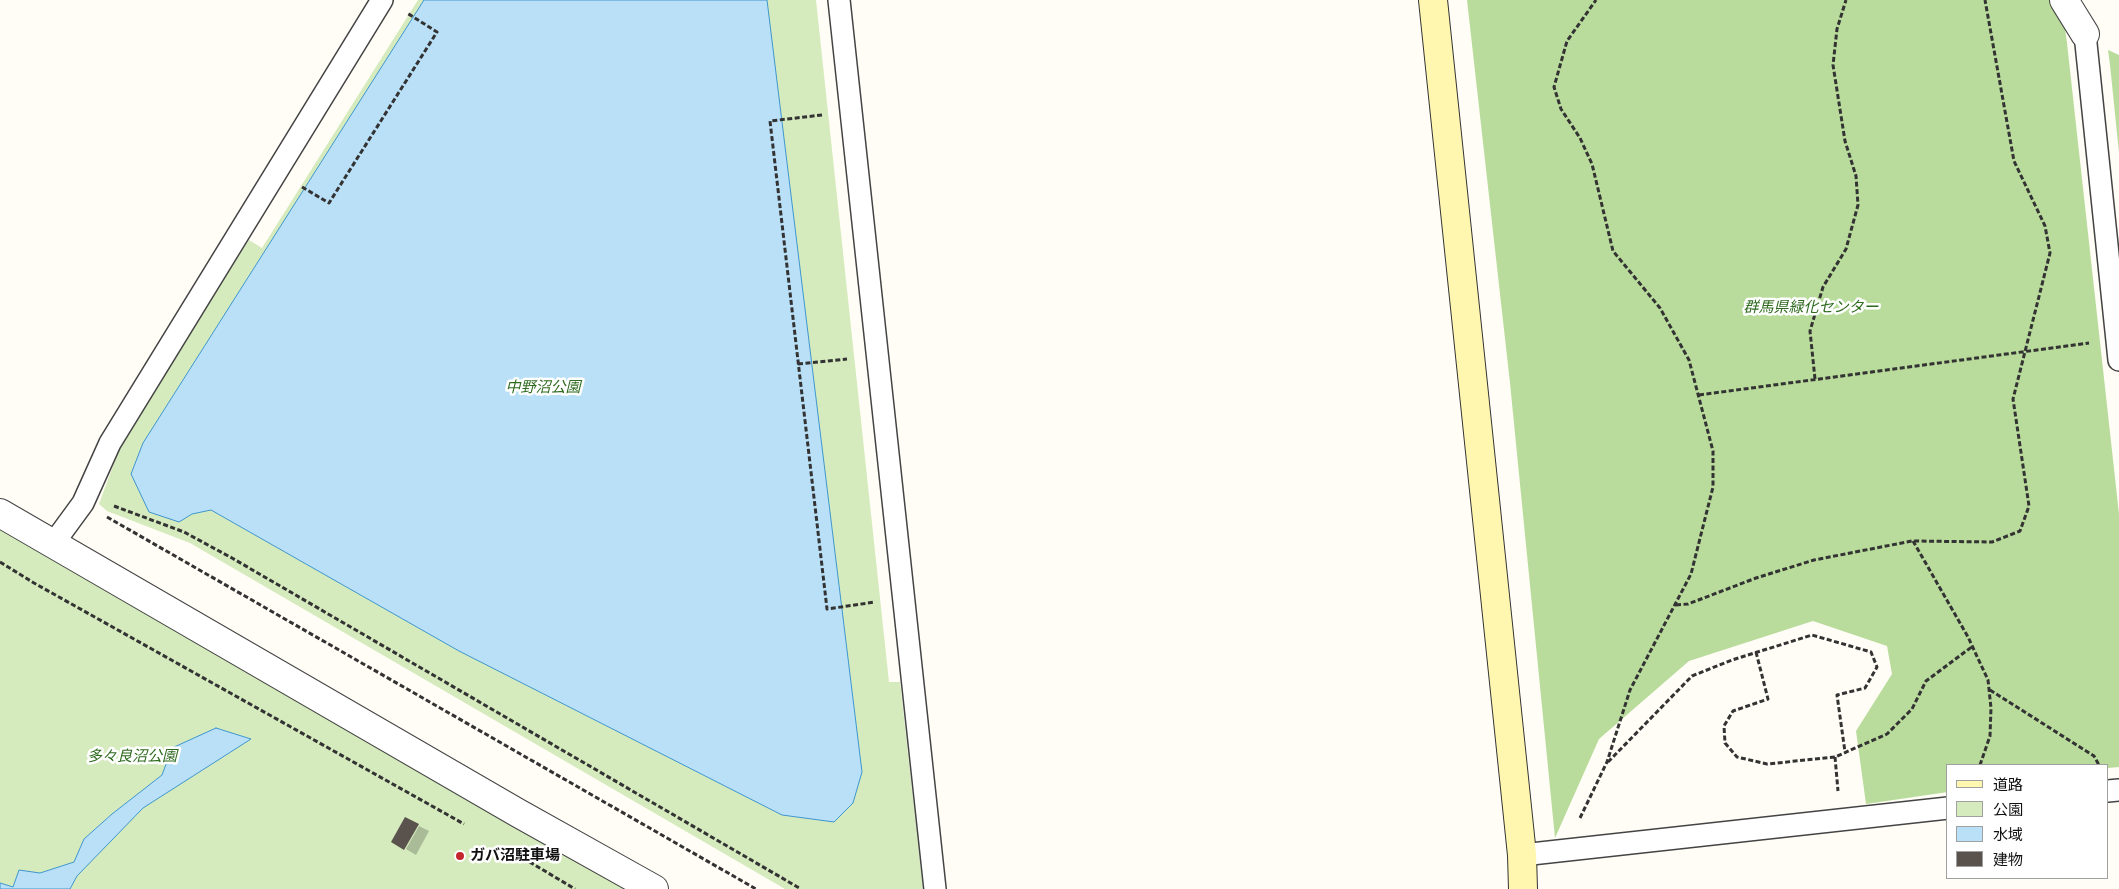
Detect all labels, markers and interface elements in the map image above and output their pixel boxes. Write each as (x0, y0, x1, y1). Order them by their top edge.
park label: 群馬県緑化センター (1744, 299, 1878, 317)
park label: 中野沼公園 (506, 379, 580, 397)
park label: 多々良沼公園 (87, 748, 177, 766)
legend (1946, 764, 2109, 879)
text: 道路 (1993, 775, 2023, 794)
text: 公園 (1993, 800, 2023, 819)
text: 水域 (1993, 825, 2023, 844)
place label: ガバ沼駐車場 (470, 847, 560, 865)
marker: ガバ沼駐車場 (454, 850, 466, 862)
text: 建物 (1993, 850, 2023, 869)

